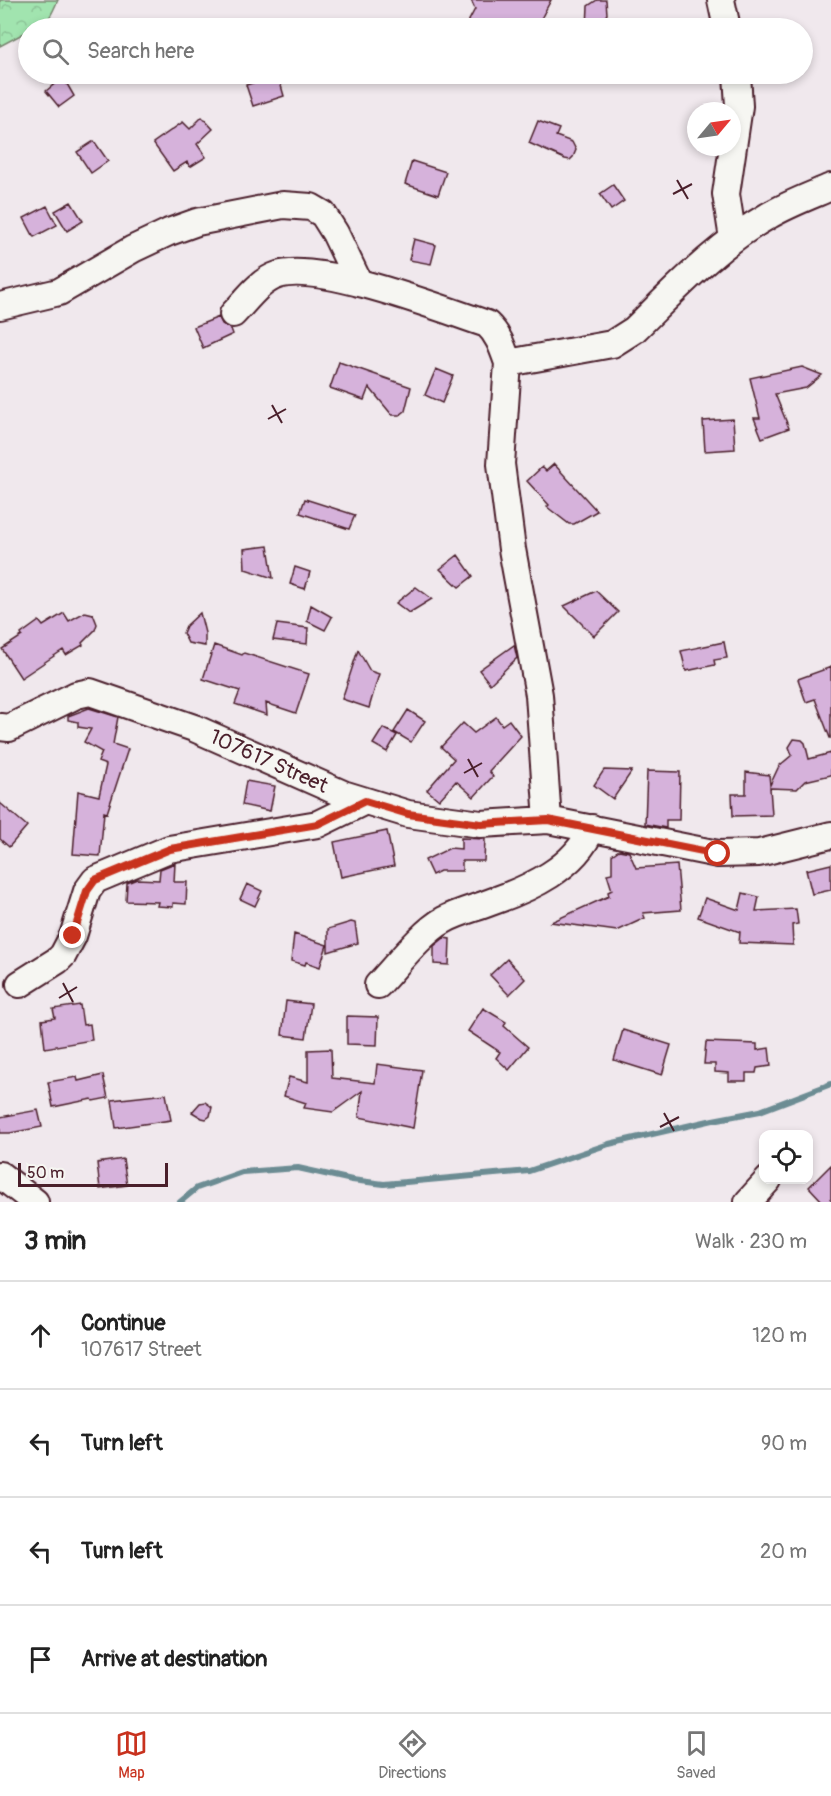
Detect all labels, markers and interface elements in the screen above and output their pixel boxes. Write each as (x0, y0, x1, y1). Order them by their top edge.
search box (18, 18, 813, 84)
icon: search (39, 35, 72, 68)
text: Search here (87, 37, 194, 65)
north arrow (687, 102, 741, 156)
street label: 107617 Street (205, 723, 333, 800)
route start (704, 840, 730, 866)
route end (59, 922, 85, 948)
map controls (759, 1130, 813, 1184)
button: locate (759, 1130, 813, 1184)
scale bar (18, 1160, 168, 1188)
text: 50 m (27, 1163, 64, 1183)
text: 3 min (24, 1225, 86, 1257)
text: Walk · 230 m (695, 1229, 807, 1254)
text: Continue (81, 1309, 165, 1337)
icon: ahead (24, 1319, 57, 1352)
text: 120 m (752, 1323, 807, 1348)
text: 107617 Street (81, 1337, 202, 1362)
icon: left (24, 1427, 57, 1460)
text: Turn left (81, 1429, 163, 1457)
text: 90 m (761, 1431, 807, 1456)
icon: left (24, 1535, 57, 1568)
text: Turn left (81, 1537, 163, 1565)
text: 20 m (760, 1539, 807, 1564)
icon: arrive (24, 1643, 57, 1676)
text: Arrive at destination (81, 1645, 267, 1673)
tab: Map (115, 1727, 148, 1783)
tab: Directions (378, 1727, 446, 1783)
tab: Saved (676, 1727, 716, 1783)

